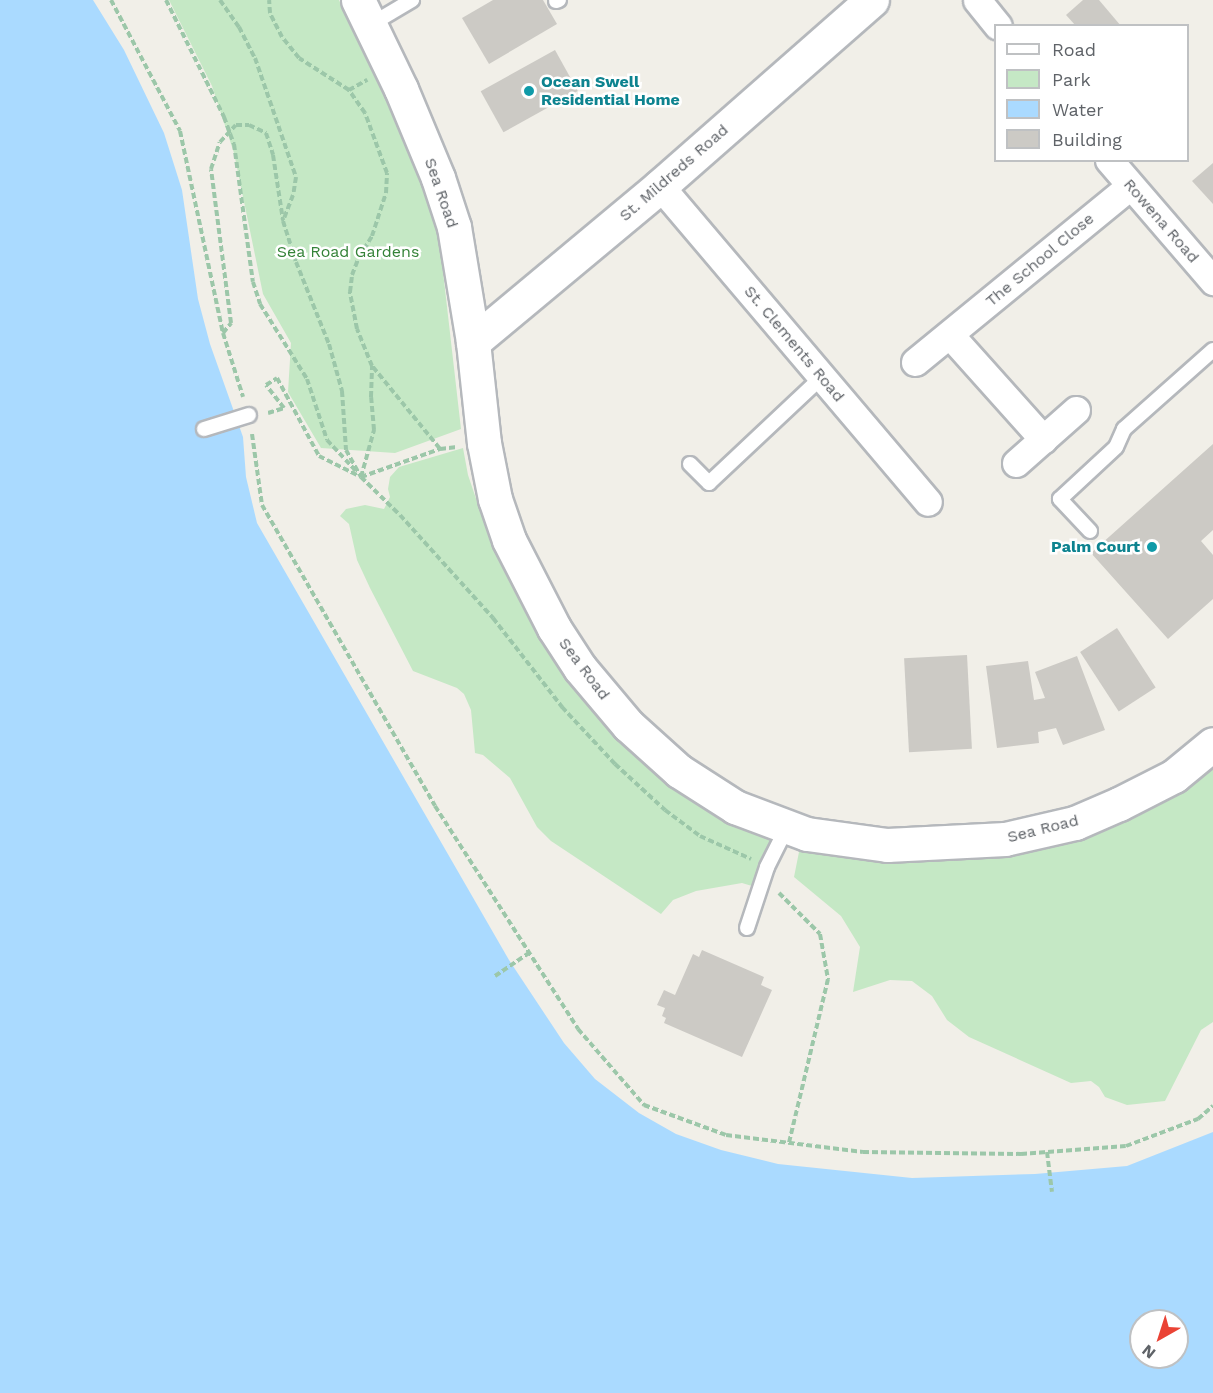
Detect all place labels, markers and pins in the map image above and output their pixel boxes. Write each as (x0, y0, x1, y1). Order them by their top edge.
place label: Ocean Swell Residential Home (541, 72, 680, 110)
marker: Ocean Swell Residential Home (522, 84, 536, 98)
place label: Palm Court (1051, 537, 1140, 557)
marker: Palm Court (1145, 540, 1159, 554)

